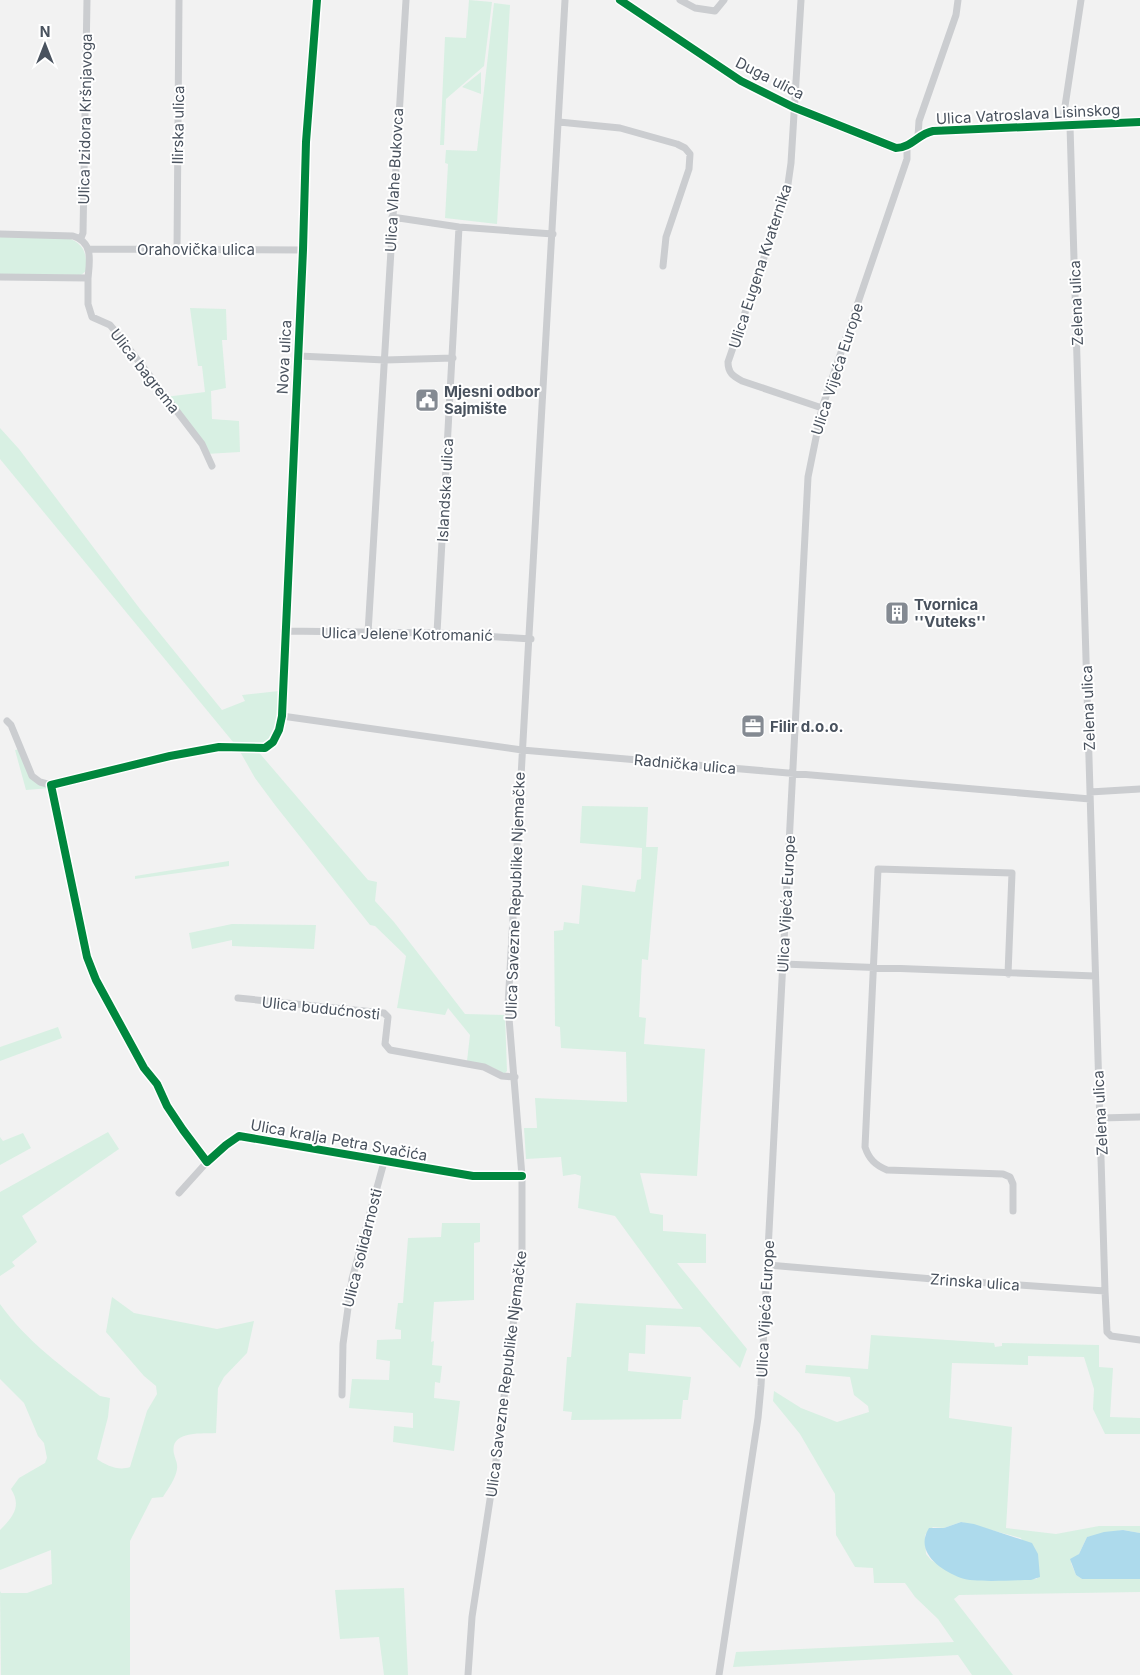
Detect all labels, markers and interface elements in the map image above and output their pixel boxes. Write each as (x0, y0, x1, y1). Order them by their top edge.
north arrow (20, 20, 70, 70)
text: N (40, 23, 50, 40)
street label: Ulica Izidora Kršnjavoga (74, 33, 96, 205)
street label: Duga ulica (732, 53, 808, 103)
street label: Ilirska ulica (168, 85, 188, 165)
street label: Ulica Vatroslava Lisinskog (935, 100, 1121, 128)
street label: Ulica Vlahe Bukovca (381, 107, 407, 253)
street label: Ulica Eugena Kvaternika (724, 181, 796, 351)
street label: Orahovička ulica (137, 240, 255, 259)
street label: Zelena ulica (1065, 260, 1087, 346)
street label: Ulica Vijeća Europe (807, 301, 867, 437)
street label: Nova ulica (273, 319, 295, 395)
street label: Ulica bagrema (106, 325, 184, 417)
place label: Mjesni odbor Sajmište (444, 382, 540, 418)
public building icon: Mjesni odbor Sajmište (414, 387, 440, 413)
street label: Islandska ulica (433, 438, 457, 542)
place label: Tvornica ''Vuteks'' (914, 595, 986, 631)
building icon: Tvornica ''Vuteks'' (884, 600, 910, 626)
street label: Ulica Jelene Kotromanić (321, 623, 493, 645)
street label: Zelena ulica (1077, 665, 1099, 751)
office icon: Filir d.o.o. (740, 713, 766, 739)
place label: Filir d.o.o. (770, 717, 844, 736)
street label: Radnička ulica (633, 750, 737, 778)
street label: Ulica Savezne Republike Njemačke (501, 772, 529, 1020)
street label: Ulica Vijeća Europe (773, 835, 799, 973)
street label: Ulica budućnosti (261, 992, 381, 1024)
street label: Zelena ulica (1088, 1070, 1112, 1156)
street label: Ulica kralja Petra Svačića (249, 1115, 429, 1165)
street label: Ulica solidarnosti (338, 1187, 386, 1309)
street label: Ulica Vijeća Europe (752, 1240, 778, 1378)
street label: Ulica Savezne Republike Njemačke (481, 1250, 531, 1498)
street label: Zrinska ulica (930, 1269, 1020, 1295)

